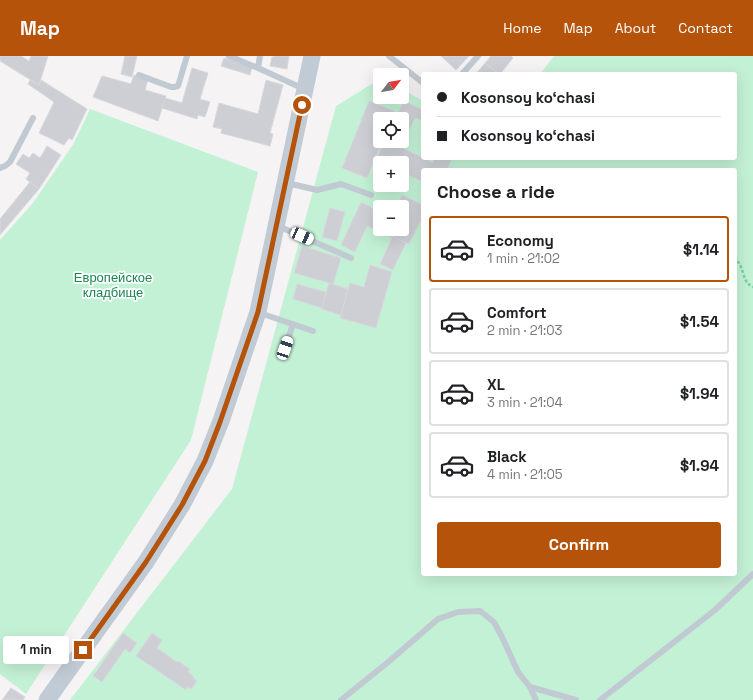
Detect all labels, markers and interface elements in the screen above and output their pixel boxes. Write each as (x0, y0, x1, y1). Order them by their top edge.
text: Map (20, 16, 60, 41)
text: Home (503, 19, 541, 37)
text: Map (563, 19, 593, 37)
text: About (615, 19, 656, 37)
text: Contact (678, 19, 733, 37)
north arrow (373, 68, 409, 104)
map controls (373, 68, 409, 236)
text: Kosonsoy koʻchasi (461, 88, 595, 107)
route start (293, 96, 311, 114)
button: locate (373, 112, 409, 148)
text: Kosonsoy koʻchasi (461, 126, 595, 145)
button: + (373, 156, 409, 192)
text: Choose a ride (437, 180, 555, 203)
button: − (373, 200, 409, 236)
car (289, 226, 315, 246)
icon: car (439, 231, 475, 267)
text: Economy (487, 231, 554, 250)
text: $1.14 (683, 240, 719, 259)
text: 1 min · 21:02 (487, 250, 560, 267)
park label: Европейское кладбище (74, 269, 152, 301)
icon: car (439, 303, 475, 339)
text: Comfort (487, 303, 547, 322)
text: $1.54 (680, 312, 719, 331)
text: 2 min · 21:03 (487, 322, 562, 339)
car (275, 335, 295, 361)
icon: car (439, 375, 475, 411)
text: XL (487, 375, 505, 394)
text: $1.94 (680, 384, 719, 403)
text: 3 min · 21:04 (487, 394, 563, 411)
icon: car (439, 447, 475, 483)
text: Black (487, 447, 527, 466)
text: $1.94 (680, 456, 719, 475)
text: 4 min · 21:05 (487, 466, 563, 483)
button: Confirm (437, 522, 721, 568)
callout: 1 min (3, 636, 69, 664)
text: 1 min (20, 641, 52, 658)
route end (74, 641, 92, 659)

